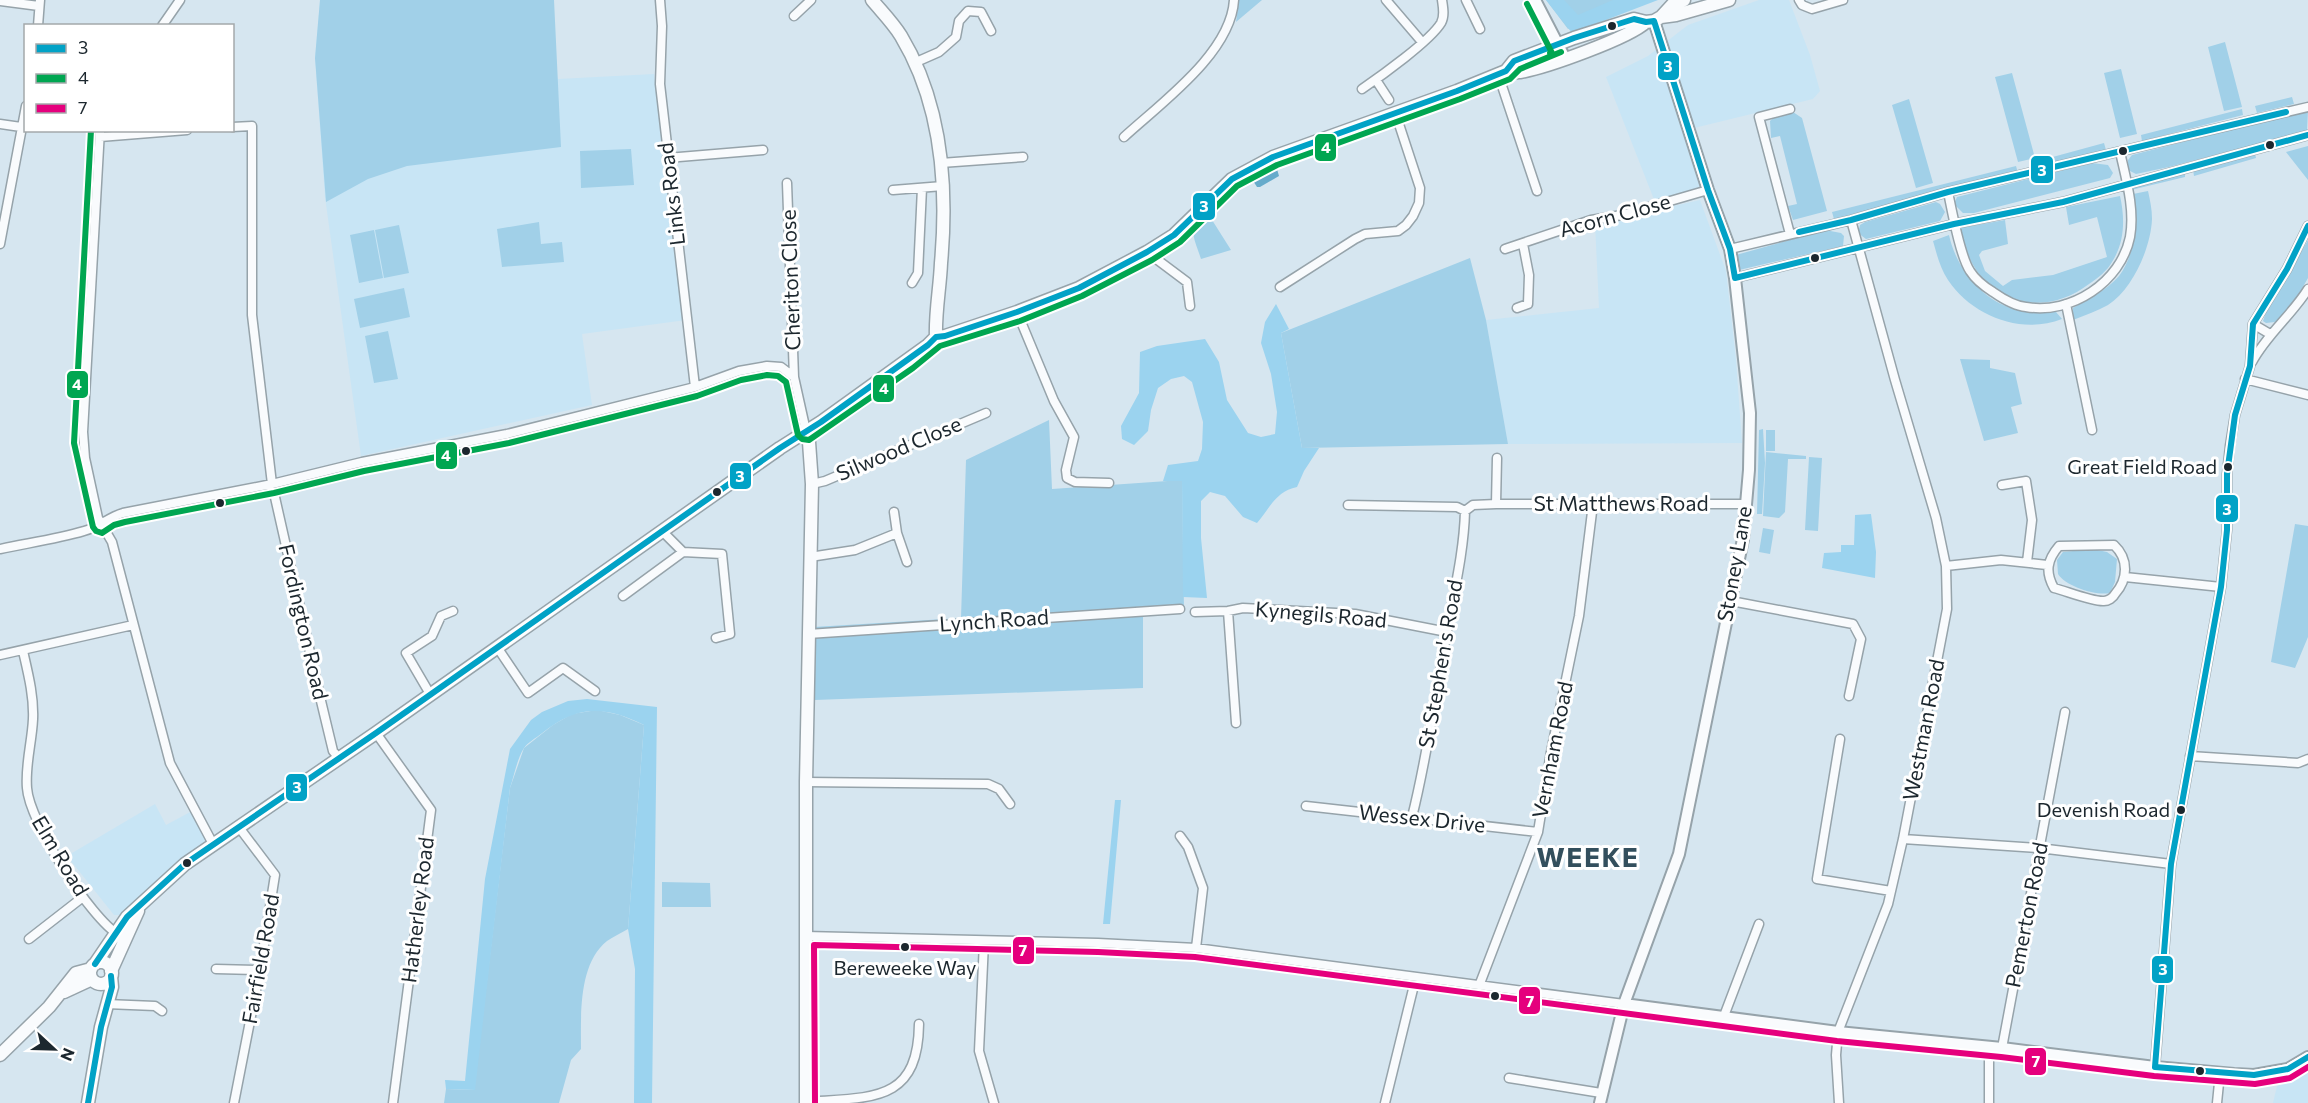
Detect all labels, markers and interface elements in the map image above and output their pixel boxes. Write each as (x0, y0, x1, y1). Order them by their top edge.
unlabelled marker (1606, 20, 1618, 32)
legend (24, 24, 234, 132)
text: 3 (78, 36, 88, 58)
line badge: 3 (1657, 52, 1680, 81)
text: 3 (1663, 56, 1673, 75)
text: 4 (78, 66, 89, 88)
text: 7 (78, 96, 88, 118)
line badge: 4 (1314, 133, 1337, 162)
text: 4 (1321, 137, 1331, 156)
unlabelled marker (2264, 139, 2276, 151)
street label: Links Road (652, 141, 689, 247)
unlabelled marker (2117, 145, 2129, 157)
line badge: 3 (2030, 155, 2054, 184)
text: 3 (2037, 160, 2047, 179)
street label: Acorn Close (1556, 188, 1673, 241)
line badge: 3 (1192, 192, 1216, 221)
text: 3 (1199, 196, 1209, 215)
street label: Cheriton Close (775, 209, 804, 351)
unlabelled marker (1809, 252, 1821, 264)
line badge: 4 (66, 370, 89, 399)
text: 4 (72, 374, 82, 393)
line badge: 4 (872, 374, 895, 403)
text: 4 (879, 378, 889, 397)
street label: Silwood Close (832, 410, 965, 485)
line badge: 4 (435, 441, 458, 470)
text: 4 (441, 445, 451, 464)
unlabelled marker (460, 445, 472, 457)
place label: Great Field Road (2067, 454, 2217, 478)
marker: Great Field Road (2222, 461, 2234, 473)
line badge: 3 (729, 462, 752, 490)
text: 3 (735, 466, 745, 485)
unlabelled marker (711, 486, 723, 498)
street label: St Matthews Road (1533, 490, 1709, 515)
line badge: 3 (2215, 494, 2239, 523)
unlabelled marker (214, 497, 226, 509)
text: 3 (2222, 499, 2232, 518)
street label: Stoney Lane (1711, 504, 1756, 624)
street label: Fordington Road (274, 541, 335, 702)
street label: St Stephen's Road (1412, 577, 1467, 750)
street label: Kynegils Road (1254, 595, 1388, 632)
street label: Lynch Road (938, 603, 1050, 636)
street label: Westman Road (1897, 657, 1948, 803)
street label: Vernham Road (1526, 679, 1577, 820)
line badge: 3 (285, 773, 308, 802)
text: 3 (292, 777, 302, 796)
place label: Devenish Road (2037, 797, 2170, 821)
street label: Wessex Drive (1358, 798, 1487, 837)
marker: Devenish Road (2175, 804, 2187, 816)
street label: Elm Road (28, 811, 95, 900)
street label: Hatherley Road (395, 835, 438, 984)
district label: WEEKE (1537, 840, 1639, 873)
street label: Pemerton Road (1999, 840, 2052, 990)
unlabelled marker (181, 857, 193, 869)
street label: Fairfield Road (236, 892, 283, 1026)
line badge: 7 (1012, 936, 1035, 965)
text: 7 (1019, 940, 1028, 959)
marker: Bereweeke Way (899, 941, 911, 953)
place label: Bereweeke Way (834, 955, 976, 979)
line badge: 3 (2151, 955, 2174, 984)
text: 3 (2158, 959, 2168, 978)
line badge: 7 (1518, 986, 1541, 1015)
unlabelled marker (1489, 990, 1501, 1002)
text: 7 (1526, 991, 1535, 1010)
north arrow (24, 1019, 84, 1079)
text: N (57, 1046, 79, 1064)
line badge: 7 (2024, 1047, 2047, 1076)
text: 7 (2032, 1051, 2041, 1070)
unlabelled marker (2194, 1065, 2206, 1077)

